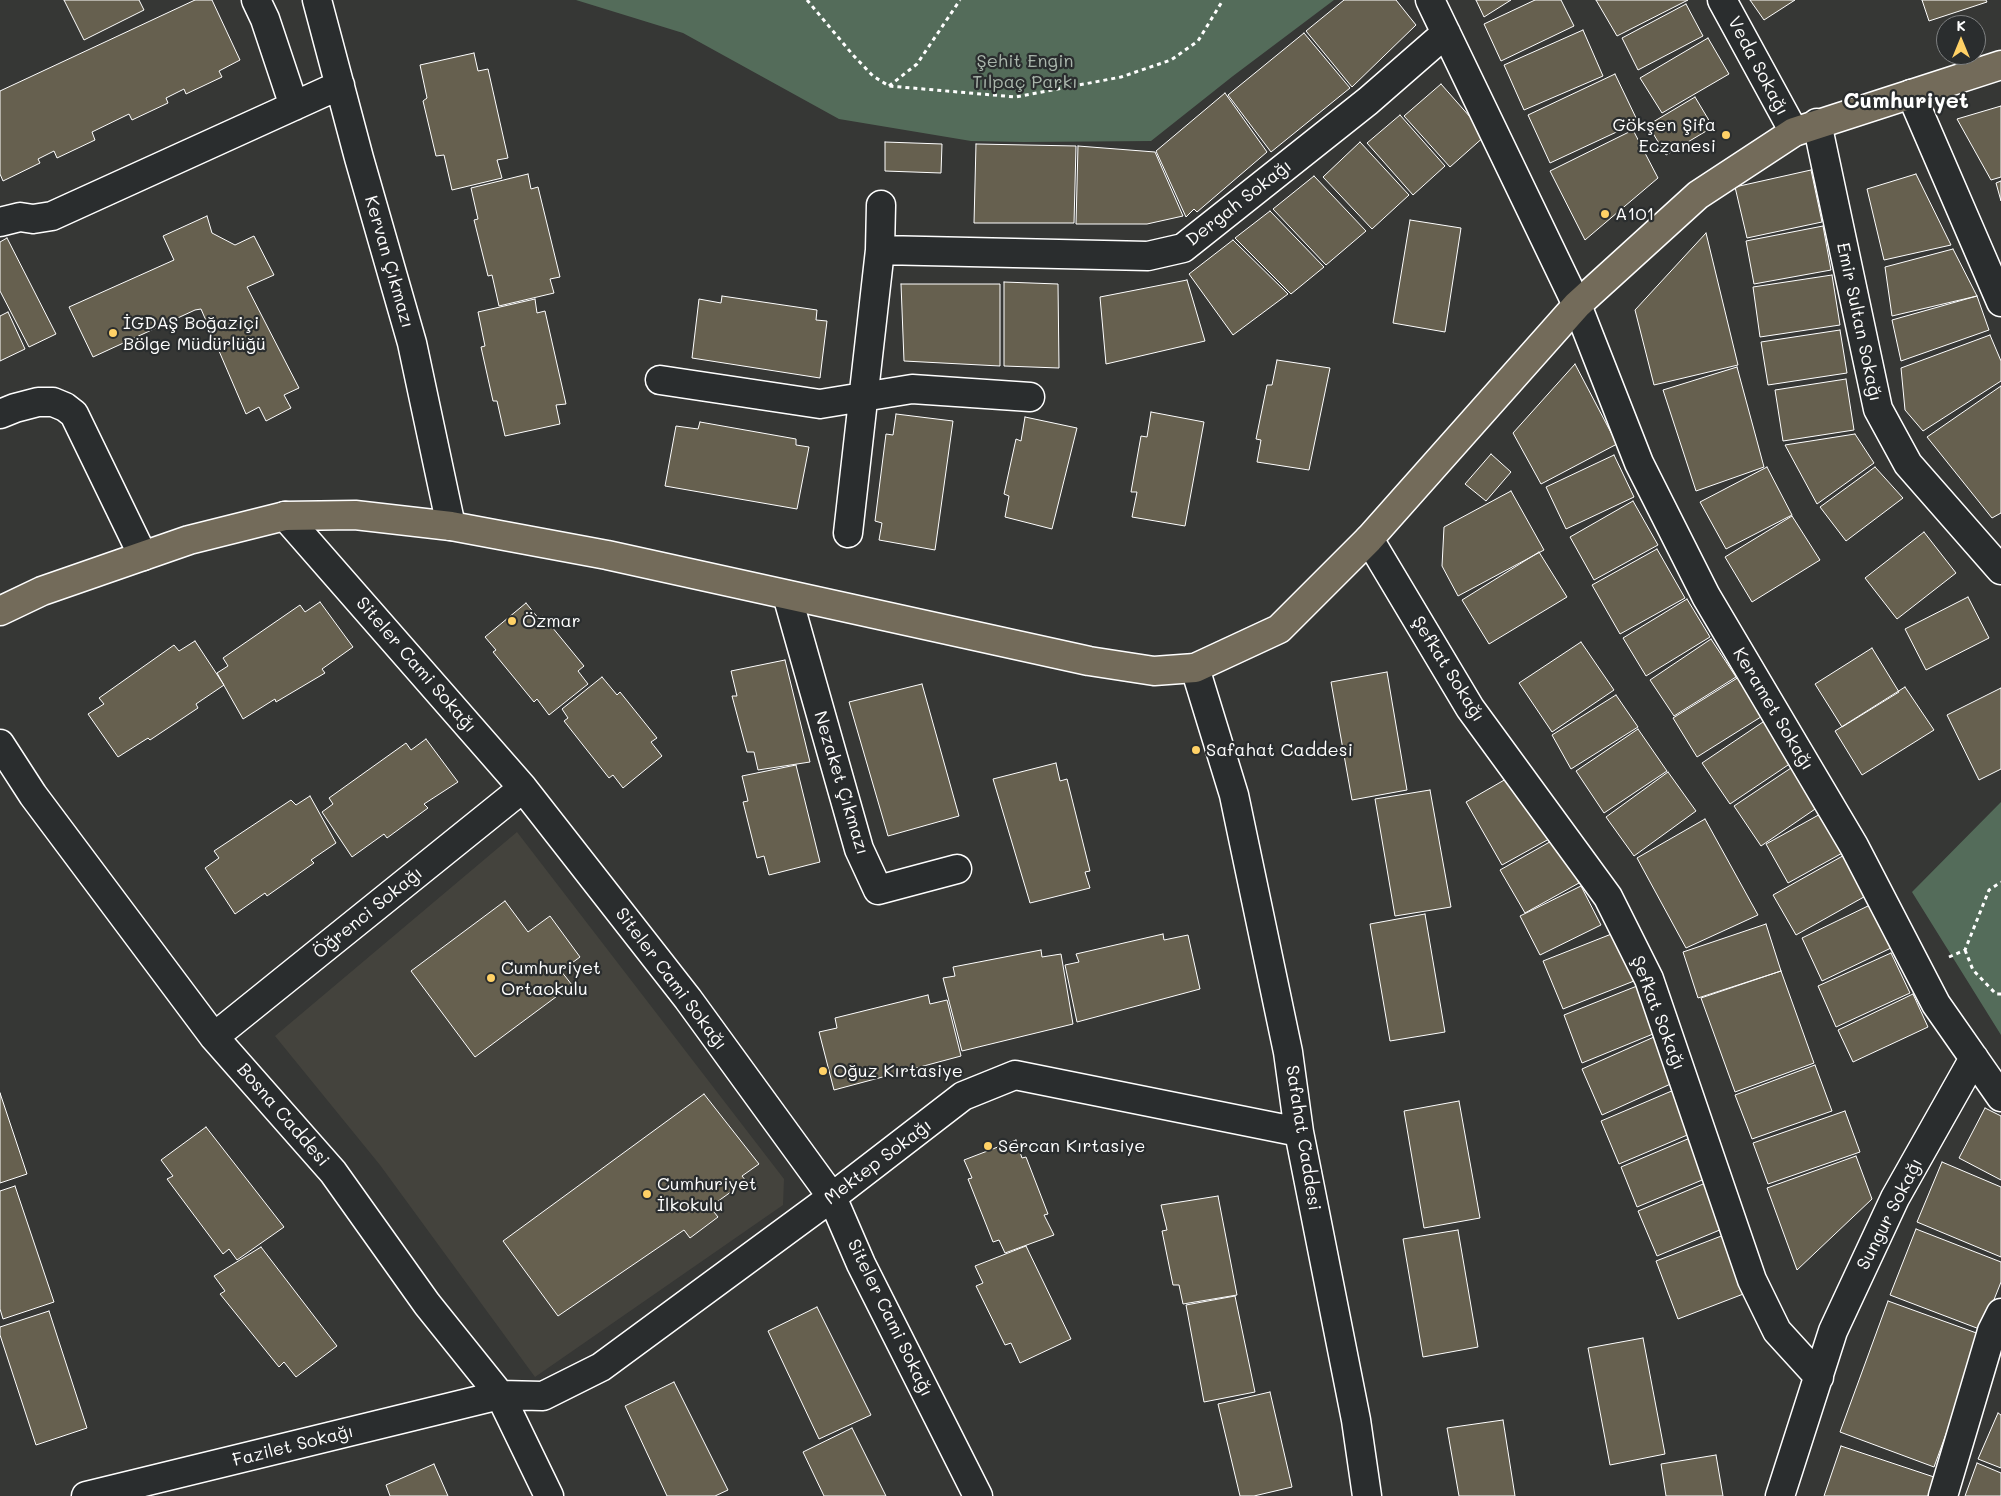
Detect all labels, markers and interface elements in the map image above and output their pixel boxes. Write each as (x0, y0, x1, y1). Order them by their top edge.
street label: Veda Sokağı (1723, 13, 1793, 119)
north arrow (1936, 15, 1986, 65)
text: K (1956, 16, 1966, 35)
park label: Şehit Engin Tılpaç Parkı (972, 50, 1078, 92)
district label: Cumhuriyet (1843, 88, 1969, 114)
place label: Gökşen Şifa Eczanesi (1613, 114, 1716, 156)
marker: Gökşen Şifa Eczanesi (1720, 129, 1732, 141)
street label: Dergah Sokağı (1182, 155, 1296, 251)
street label: Kervan Çıkmazı (360, 193, 418, 331)
place label: A101 (1615, 203, 1655, 225)
marker: A101 (1599, 208, 1611, 220)
street label: Emir Sultan Sokağı (1832, 241, 1886, 403)
place label: İGDAŞ Boğaziçi Bölge Müdürlüğü (123, 312, 266, 354)
marker: İGDAŞ Boğaziçi Bölge Müdürlüğü (107, 327, 119, 339)
street label: Siteler Cami Sokağı (351, 593, 481, 737)
place label: Özmar (522, 610, 581, 632)
street label: Şefkat Sokağı (1407, 612, 1489, 726)
marker: Özmar (506, 615, 518, 627)
street label: Keramet Sokağı (1728, 644, 1818, 774)
street label: Nezaket Çıkmazı (809, 708, 873, 858)
place label: Safahat Caddesi (1206, 739, 1353, 761)
marker: Safahat Caddesi (1190, 744, 1202, 756)
street label: Öğrenci Sokağı (309, 862, 427, 964)
street label: Siteler Cami Sokağı (610, 904, 732, 1054)
street label: Şefkat Sokağı (1626, 953, 1690, 1073)
place label: Cumhuriyet Ortaokulu (501, 957, 601, 1000)
marker: Cumhuriyet Ortaokulu (485, 972, 497, 984)
street label: Bosna Caddesi (232, 1059, 334, 1171)
place label: Oğuz Kırtasiye (833, 1060, 963, 1082)
street label: Safahat Caddesi (1281, 1064, 1325, 1212)
marker: Oğuz Kırtasiye (817, 1065, 829, 1077)
street label: Mektep Sokağı (820, 1115, 936, 1209)
place label: Sercan Kırtasiye (998, 1135, 1145, 1157)
marker: Sercan Kırtasiye (982, 1140, 994, 1152)
street label: Sungur Sokağı (1853, 1154, 1927, 1274)
place label: Cumhuriyet İlkokulu (657, 1173, 757, 1216)
marker: Cumhuriyet İlkokulu (641, 1188, 653, 1200)
street label: Siteler Cami Sokağı (842, 1236, 938, 1400)
street label: Fazilet Sokağı (230, 1421, 356, 1471)

